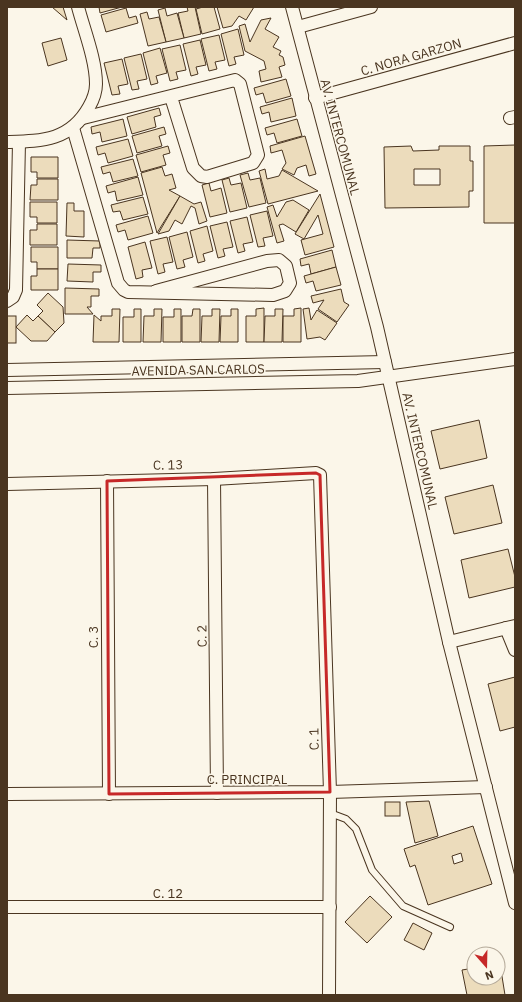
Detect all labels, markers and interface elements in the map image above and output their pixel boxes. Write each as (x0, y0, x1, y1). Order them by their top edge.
street label: C. NORA GARZON (359, 34, 463, 80)
street label: AV. INTERCOMUNAL (316, 77, 364, 197)
street label: AVENIDA SAN CARLOS (131, 360, 265, 380)
street label: AV. INTERCOMUNAL (398, 391, 442, 512)
street label: C. 13 (153, 456, 183, 474)
street label: C. 2 (193, 625, 211, 647)
street label: C. 3 (85, 626, 102, 648)
street label: C. 1 (305, 727, 323, 750)
street label: C. PRINCIPAL (207, 771, 288, 788)
street label: C. 12 (153, 885, 183, 902)
north arrow (466, 946, 506, 986)
text: N (483, 967, 496, 983)

